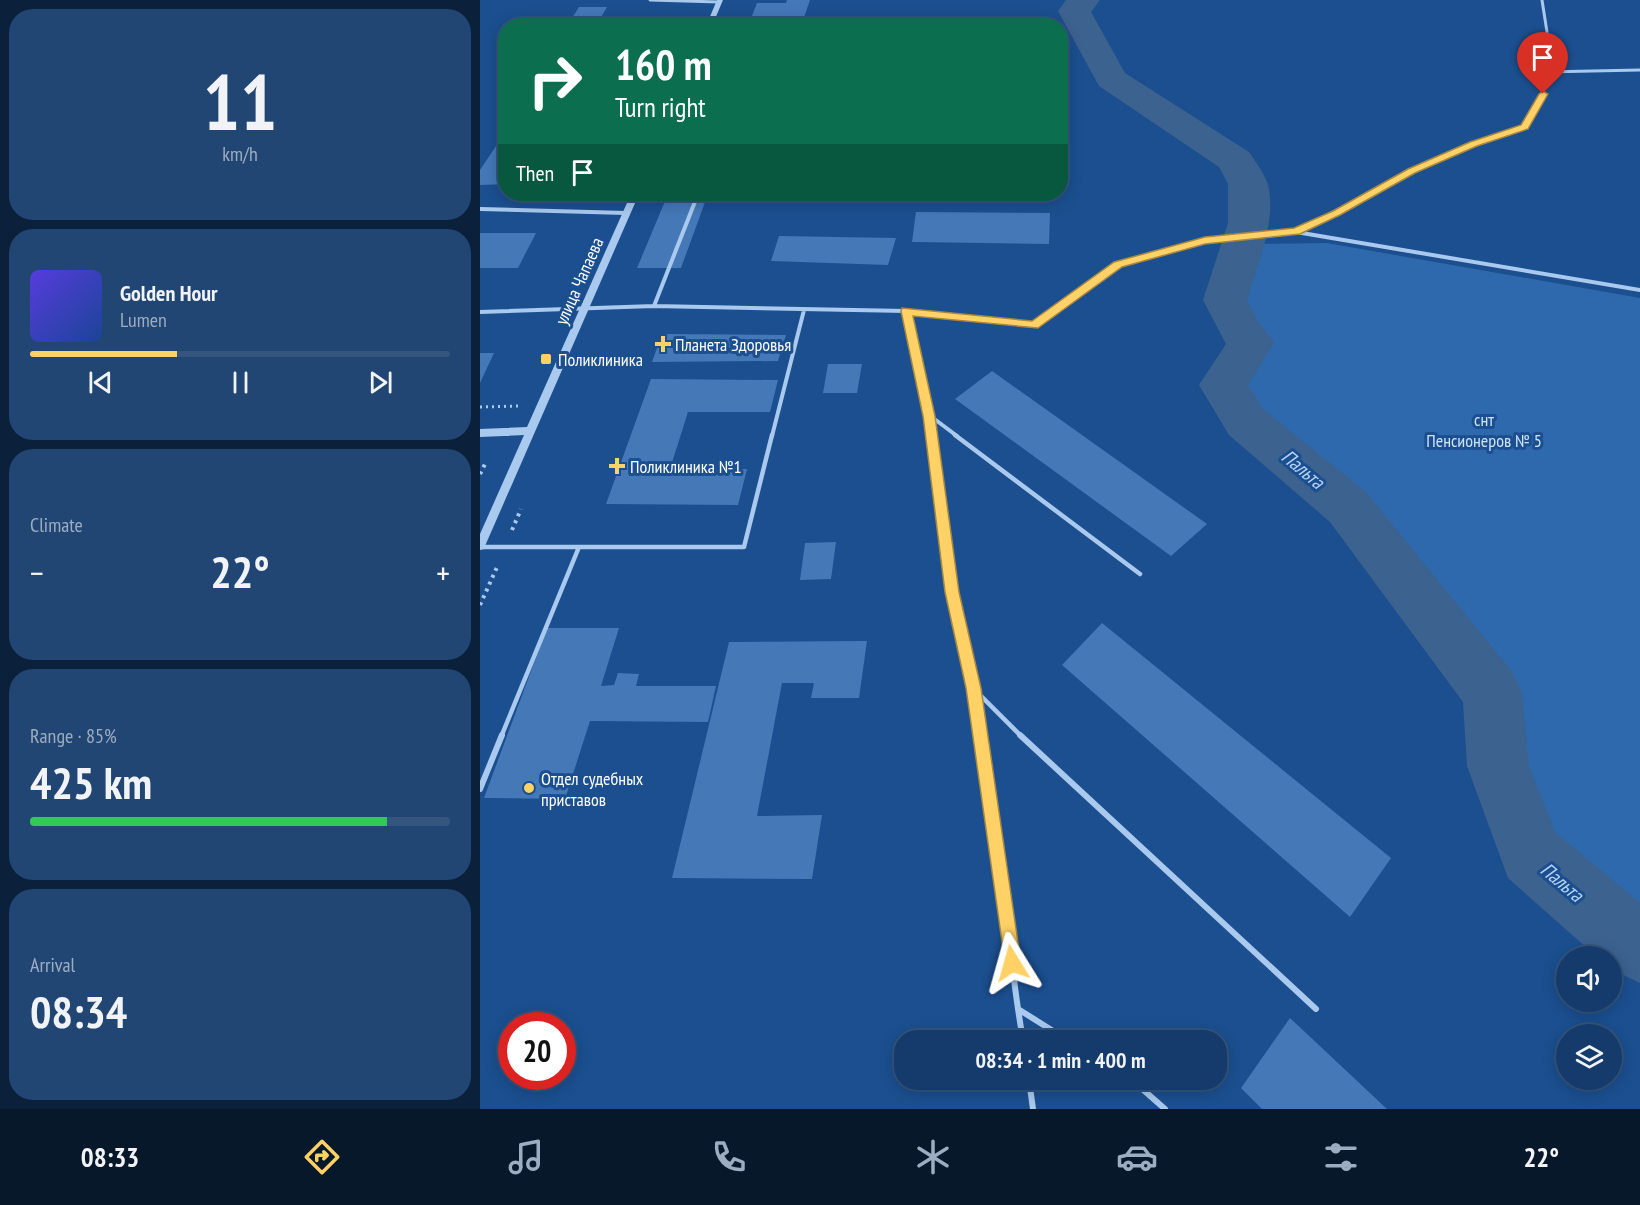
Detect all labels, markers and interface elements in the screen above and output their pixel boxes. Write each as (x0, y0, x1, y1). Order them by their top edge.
pin (1517, 32, 1568, 94)
text: 160 m (615, 37, 712, 92)
icon: arrive (1526, 41, 1559, 74)
icon: right (516, 42, 594, 120)
text: 11 (203, 51, 277, 152)
text: Turn right (615, 90, 706, 124)
text: km/h (222, 141, 258, 167)
icon: arrive (566, 156, 599, 189)
text: Then (516, 159, 554, 187)
street label: улица Чапаева (549, 234, 609, 328)
text: Golden Hour (120, 279, 218, 307)
text: Lumen (120, 307, 167, 333)
place label: Планета Здоровья (675, 333, 791, 356)
marker: Планета Здоровья (656, 337, 670, 351)
place label: Поликлиника (558, 348, 643, 371)
marker: Поликлиника (539, 352, 553, 366)
icon: previous (84, 366, 117, 399)
icon: pause (224, 366, 257, 399)
icon: next (364, 366, 397, 399)
park label: снт Пенсионеров № 5 (1426, 408, 1542, 452)
water label: Пальта (1276, 444, 1331, 495)
place label: Поликлиника №1 (630, 455, 742, 478)
marker: Поликлиника №1 (608, 457, 626, 475)
text: Climate (30, 512, 83, 538)
text: 22° (210, 542, 270, 600)
text: − (30, 551, 44, 594)
text: + (436, 551, 450, 594)
text: Range · 85% (30, 723, 117, 749)
text: 425 km (30, 753, 152, 811)
place label: Отдел судебных приставов (541, 767, 644, 811)
marker: Отдел судебных приставов (522, 781, 536, 795)
water label: Пальта (1535, 857, 1590, 908)
position arrow (980, 931, 1044, 995)
map controls (1556, 946, 1622, 1090)
button: sound (1556, 946, 1622, 1012)
text: Arrival (30, 952, 75, 978)
text: 08:34 (30, 982, 127, 1040)
speed limit sign: 20 (498, 1012, 576, 1090)
button: layers (1556, 1024, 1622, 1090)
text: 08:34 · 1 min · 400 m (975, 1046, 1146, 1074)
icon: directions (301, 1136, 343, 1178)
icon: music (505, 1136, 547, 1178)
icon: phone (708, 1136, 750, 1178)
icon: climate (912, 1136, 954, 1178)
icon: car (1116, 1136, 1158, 1178)
icon: filters (1320, 1136, 1362, 1178)
text: 08:33 (81, 1140, 139, 1174)
text: 22° (1523, 1140, 1559, 1174)

